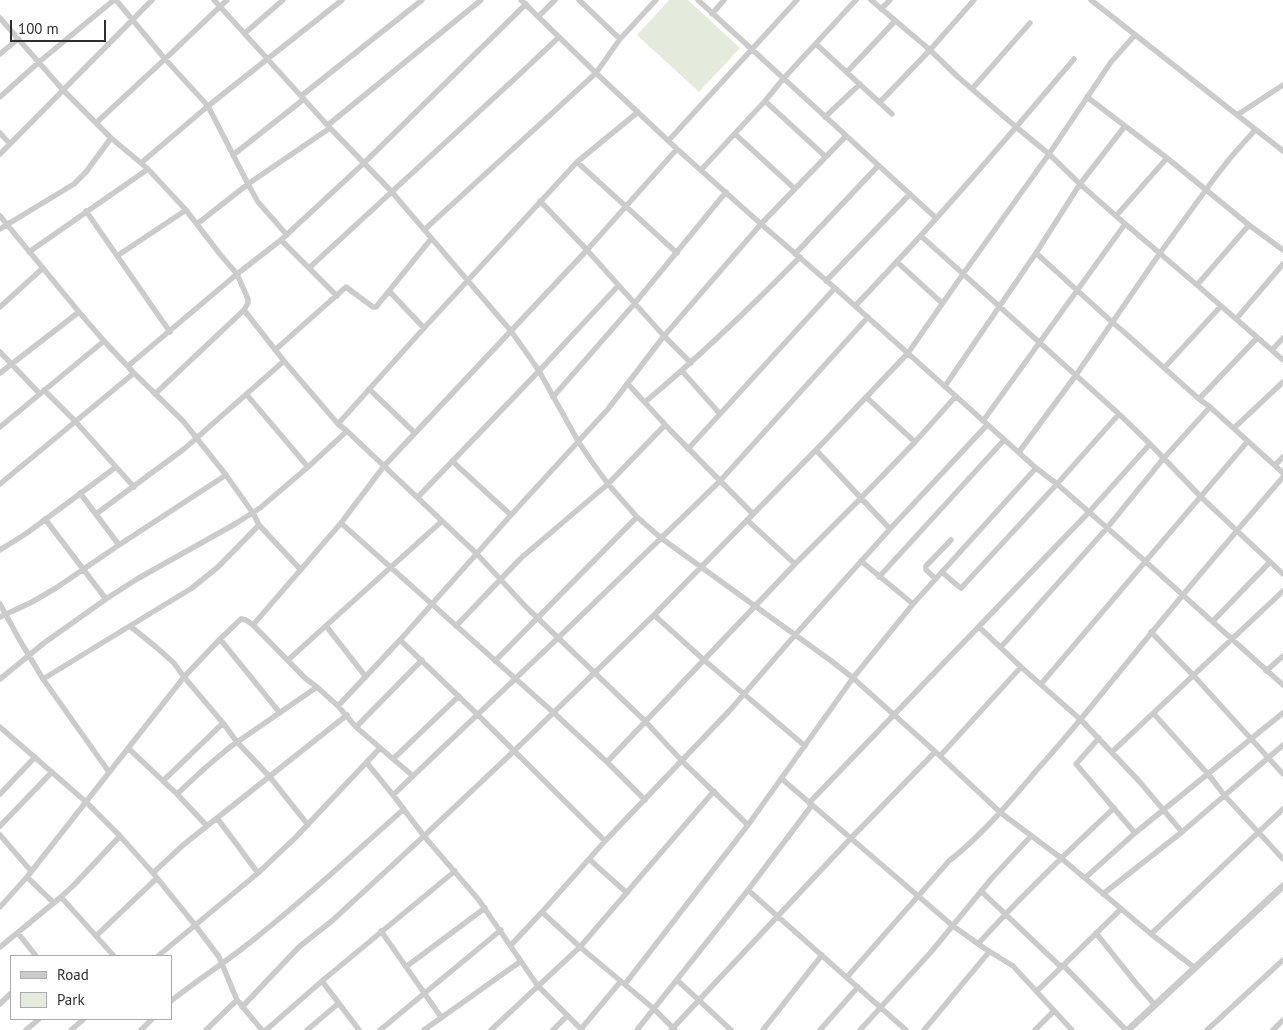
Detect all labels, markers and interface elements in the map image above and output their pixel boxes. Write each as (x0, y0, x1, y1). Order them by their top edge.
scale bar (12, 10, 109, 42)
text: 100 m (18, 19, 59, 38)
legend (10, 955, 172, 1020)
text: Road (57, 965, 89, 984)
text: Park (57, 990, 85, 1009)

